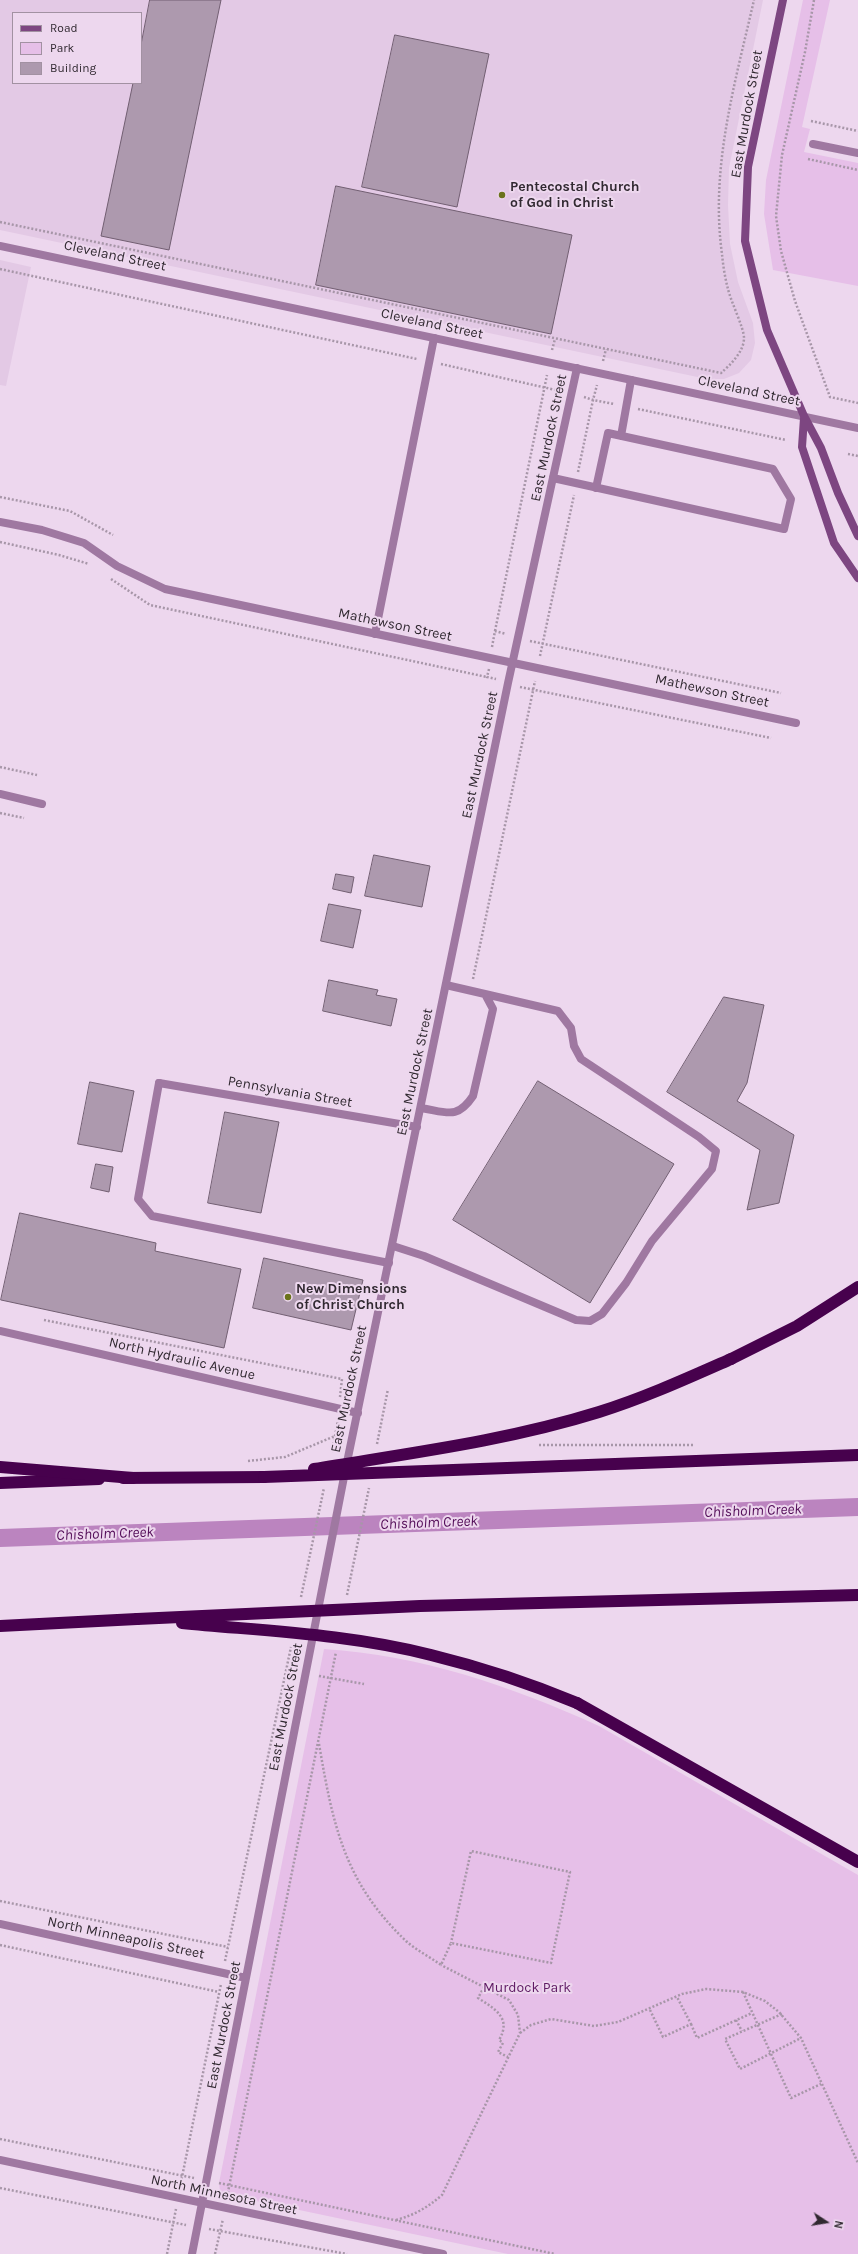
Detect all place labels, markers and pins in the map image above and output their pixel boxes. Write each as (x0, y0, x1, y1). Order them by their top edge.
place label: Pentecostal Church of God in Christ (510, 179, 639, 212)
marker: Pentecostal Church of God in Christ (497, 190, 507, 200)
place label: New Dimensions of Christ Church (296, 1281, 407, 1314)
marker: New Dimensions of Christ Church (283, 1292, 293, 1302)

